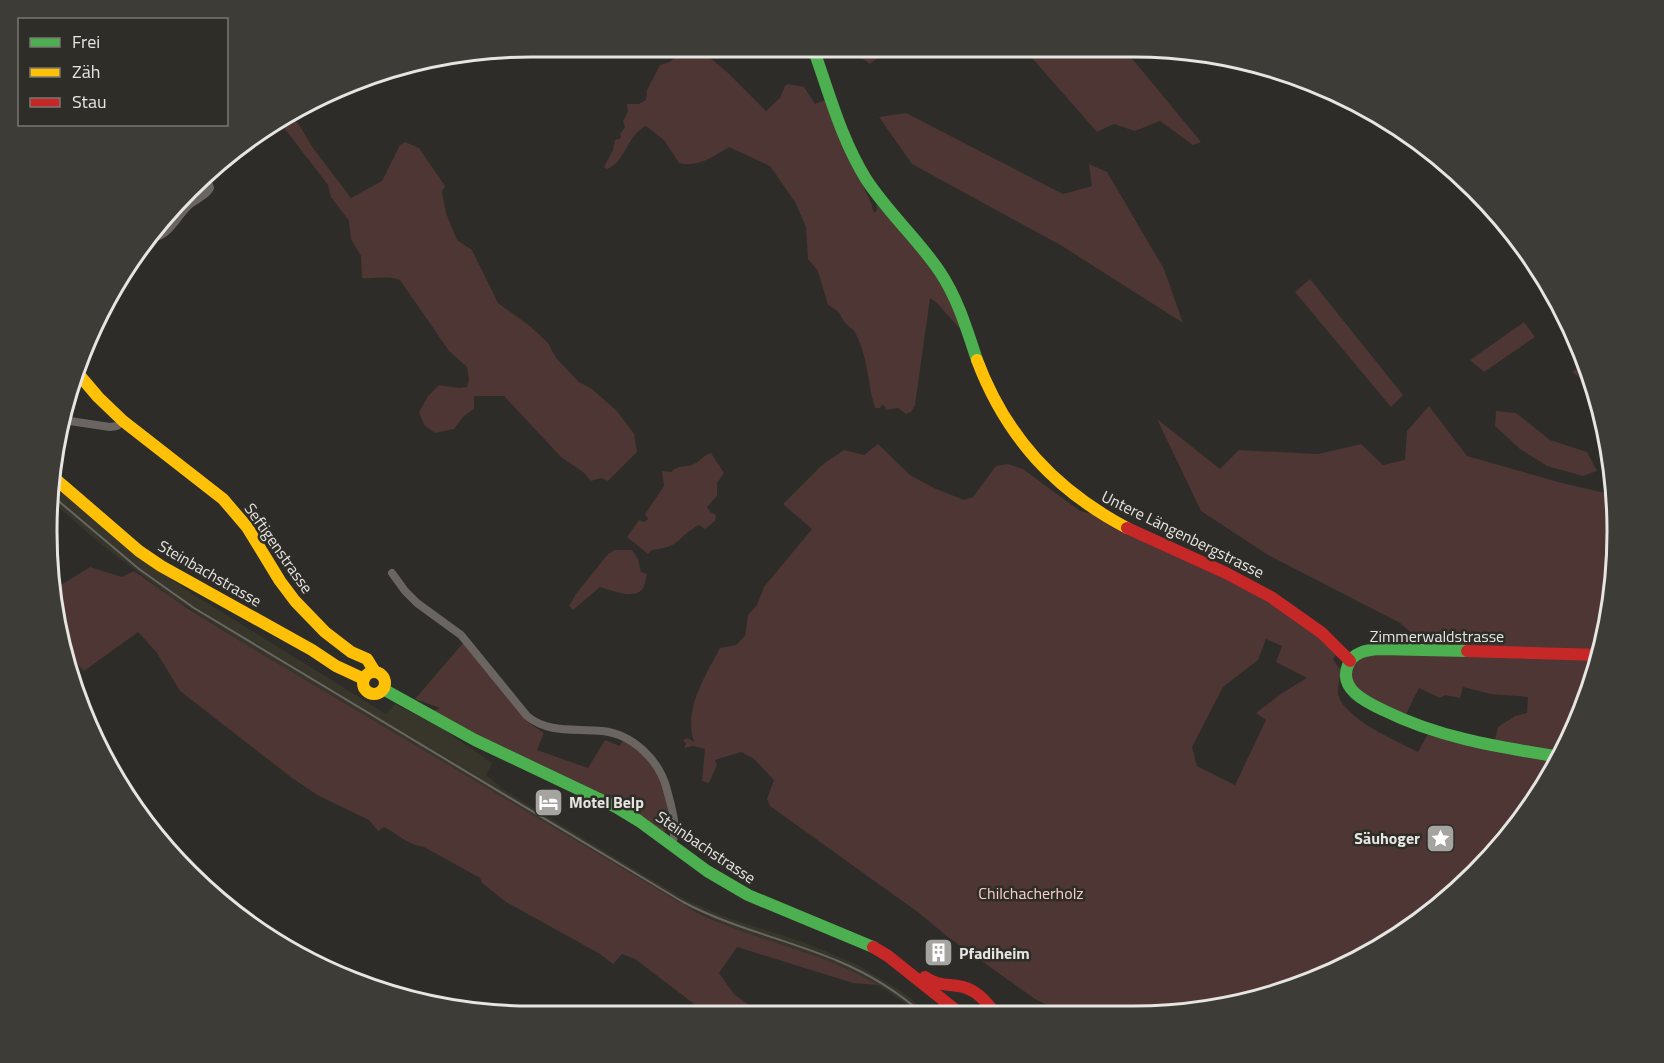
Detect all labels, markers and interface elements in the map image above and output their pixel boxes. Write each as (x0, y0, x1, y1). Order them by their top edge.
legend (18, 18, 228, 126)
text: Frei (72, 28, 100, 55)
text: Zäh (72, 58, 100, 85)
text: Stau (72, 88, 107, 115)
street label: Untere Längenbergstrasse (1098, 484, 1268, 584)
street label: Seftigenstrasse (239, 498, 319, 598)
street label: Steinbachstrasse (154, 534, 266, 612)
street label: Zimmerwaldstrasse (1370, 624, 1504, 648)
hotel icon: Motel Belp (532, 786, 564, 818)
place label: Motel Belp (569, 790, 644, 814)
street label: Steinbachstrasse (651, 805, 761, 889)
place icon: Säuhoger (1425, 822, 1457, 854)
place label: Säuhoger (1354, 826, 1420, 850)
park label: Chilchacherholz (978, 881, 1084, 905)
building icon: Pfadiheim (922, 937, 954, 969)
place label: Pfadiheim (959, 941, 1030, 965)

